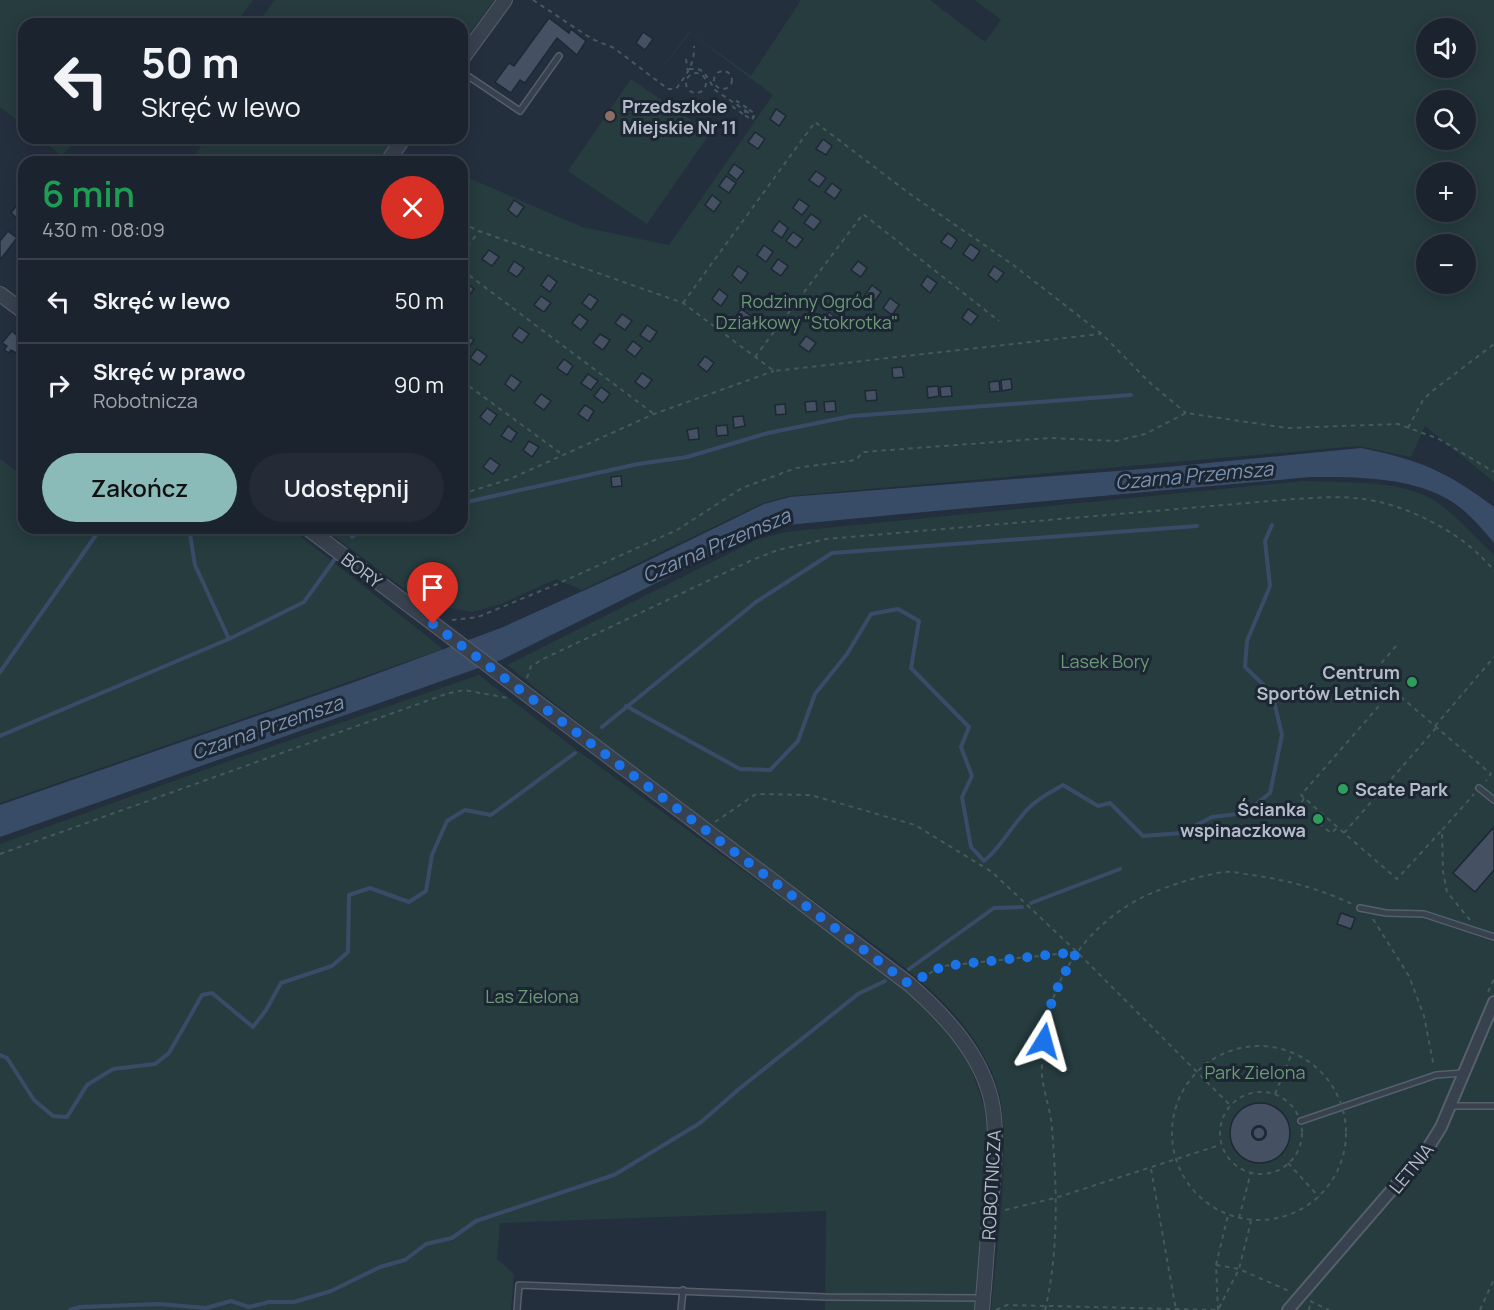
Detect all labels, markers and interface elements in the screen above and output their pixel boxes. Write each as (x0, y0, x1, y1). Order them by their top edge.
map controls (1416, 18, 1476, 294)
button: sound (1416, 18, 1476, 78)
text: 50 m (141, 33, 239, 91)
icon: left (42, 42, 120, 120)
text: Skręć w lewo (141, 88, 301, 125)
button: search (1416, 90, 1476, 150)
place label: Przedszkole Miejskie Nr 11 (622, 94, 737, 139)
marker: Przedszkole Miejskie Nr 11 (603, 109, 617, 123)
button: + (1416, 162, 1476, 222)
text: 6 min (42, 169, 135, 218)
button: close (381, 176, 444, 239)
text: 430 m · 08:09 (42, 216, 165, 243)
button: − (1416, 234, 1476, 294)
icon: left (42, 285, 75, 318)
text: Skręć w lewo (93, 286, 230, 316)
text: 50 m (395, 286, 444, 316)
park label: Rodzinny Ogród Działkowy "Stokrotka" (716, 289, 898, 334)
text: Skręć w prawo (93, 357, 246, 387)
icon: right (42, 369, 75, 402)
text: 90 m (394, 370, 444, 400)
text: Robotnicza (93, 387, 198, 414)
button: Zakończ (42, 453, 237, 522)
button: Udostępnij (249, 453, 444, 522)
water label: Czarna Przemsza (1114, 455, 1275, 495)
water label: Czarna Przemsza (638, 501, 795, 588)
street label: BORY (337, 547, 388, 594)
pin (407, 562, 458, 624)
icon: arrive (416, 571, 449, 604)
park label: Lasek Bory (1060, 649, 1150, 673)
place label: Centrum Sportów Letnich (1257, 660, 1400, 705)
marker: Centrum Sportów Letnich (1405, 675, 1419, 689)
water label: Czarna Przemsza (188, 688, 347, 766)
place label: Scate Park (1355, 777, 1449, 801)
marker: Scate Park (1336, 782, 1350, 796)
place label: Ścianka wspinaczkowa (1180, 797, 1306, 842)
marker: Ścianka wspinaczkowa (1311, 812, 1325, 826)
park label: Las Zielona (485, 984, 579, 1008)
position arrow (1012, 1009, 1076, 1073)
park label: Park Zielona (1205, 1060, 1305, 1084)
street label: ROBOTNICZA (976, 1129, 1006, 1241)
street label: LETNIA (1383, 1137, 1439, 1198)

